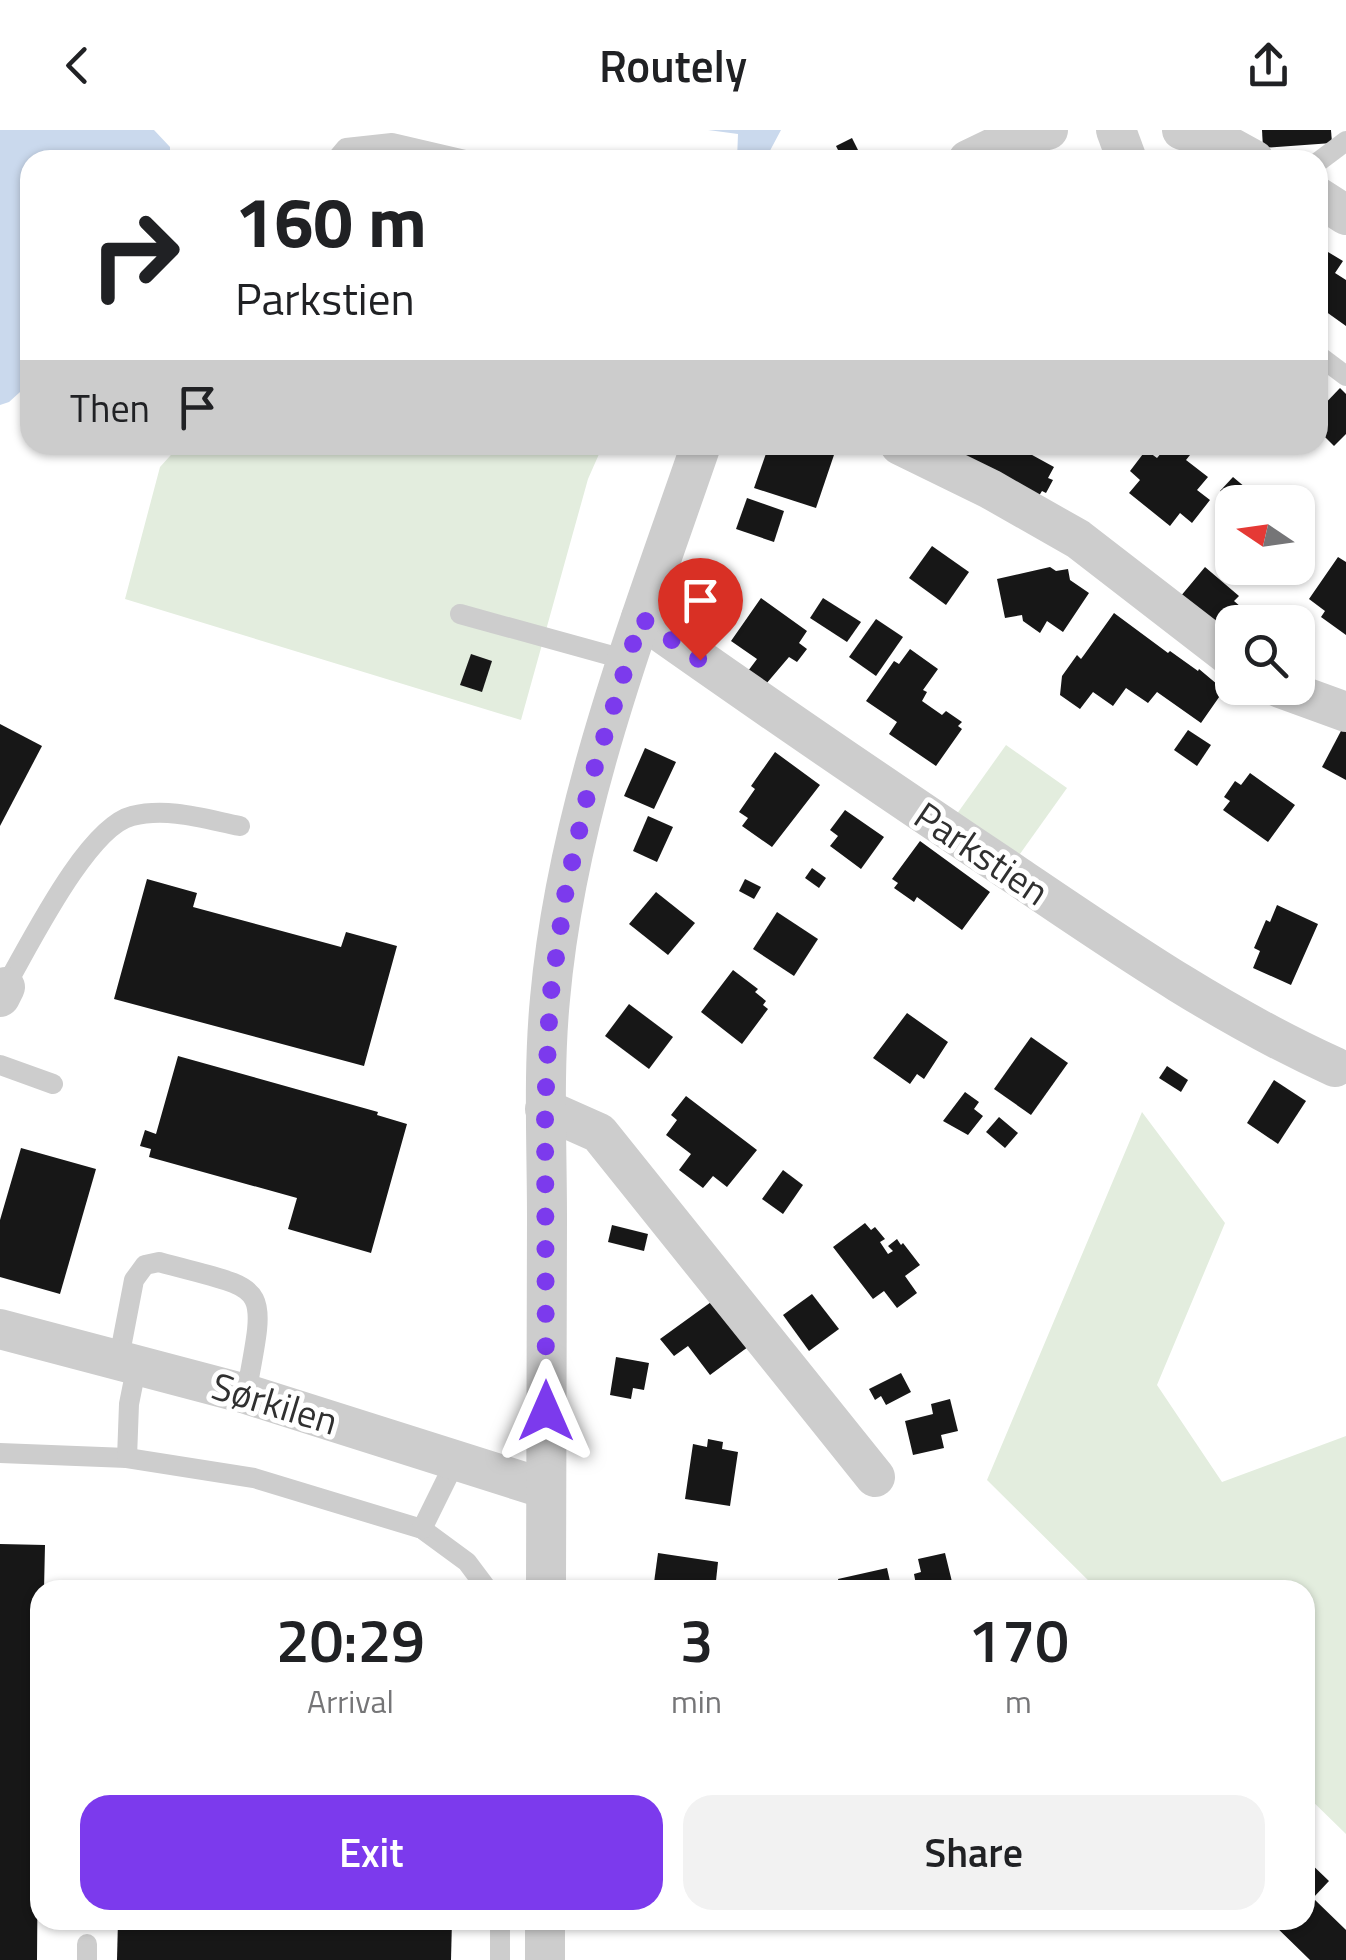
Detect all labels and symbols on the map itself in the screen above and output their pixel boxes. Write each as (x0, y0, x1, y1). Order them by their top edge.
north arrow (1215, 485, 1315, 585)
pin (658, 558, 743, 661)
street label: Parkstien (903, 787, 1061, 919)
street label: Sørkilen (205, 1356, 345, 1450)
position arrow (494, 1359, 598, 1463)

